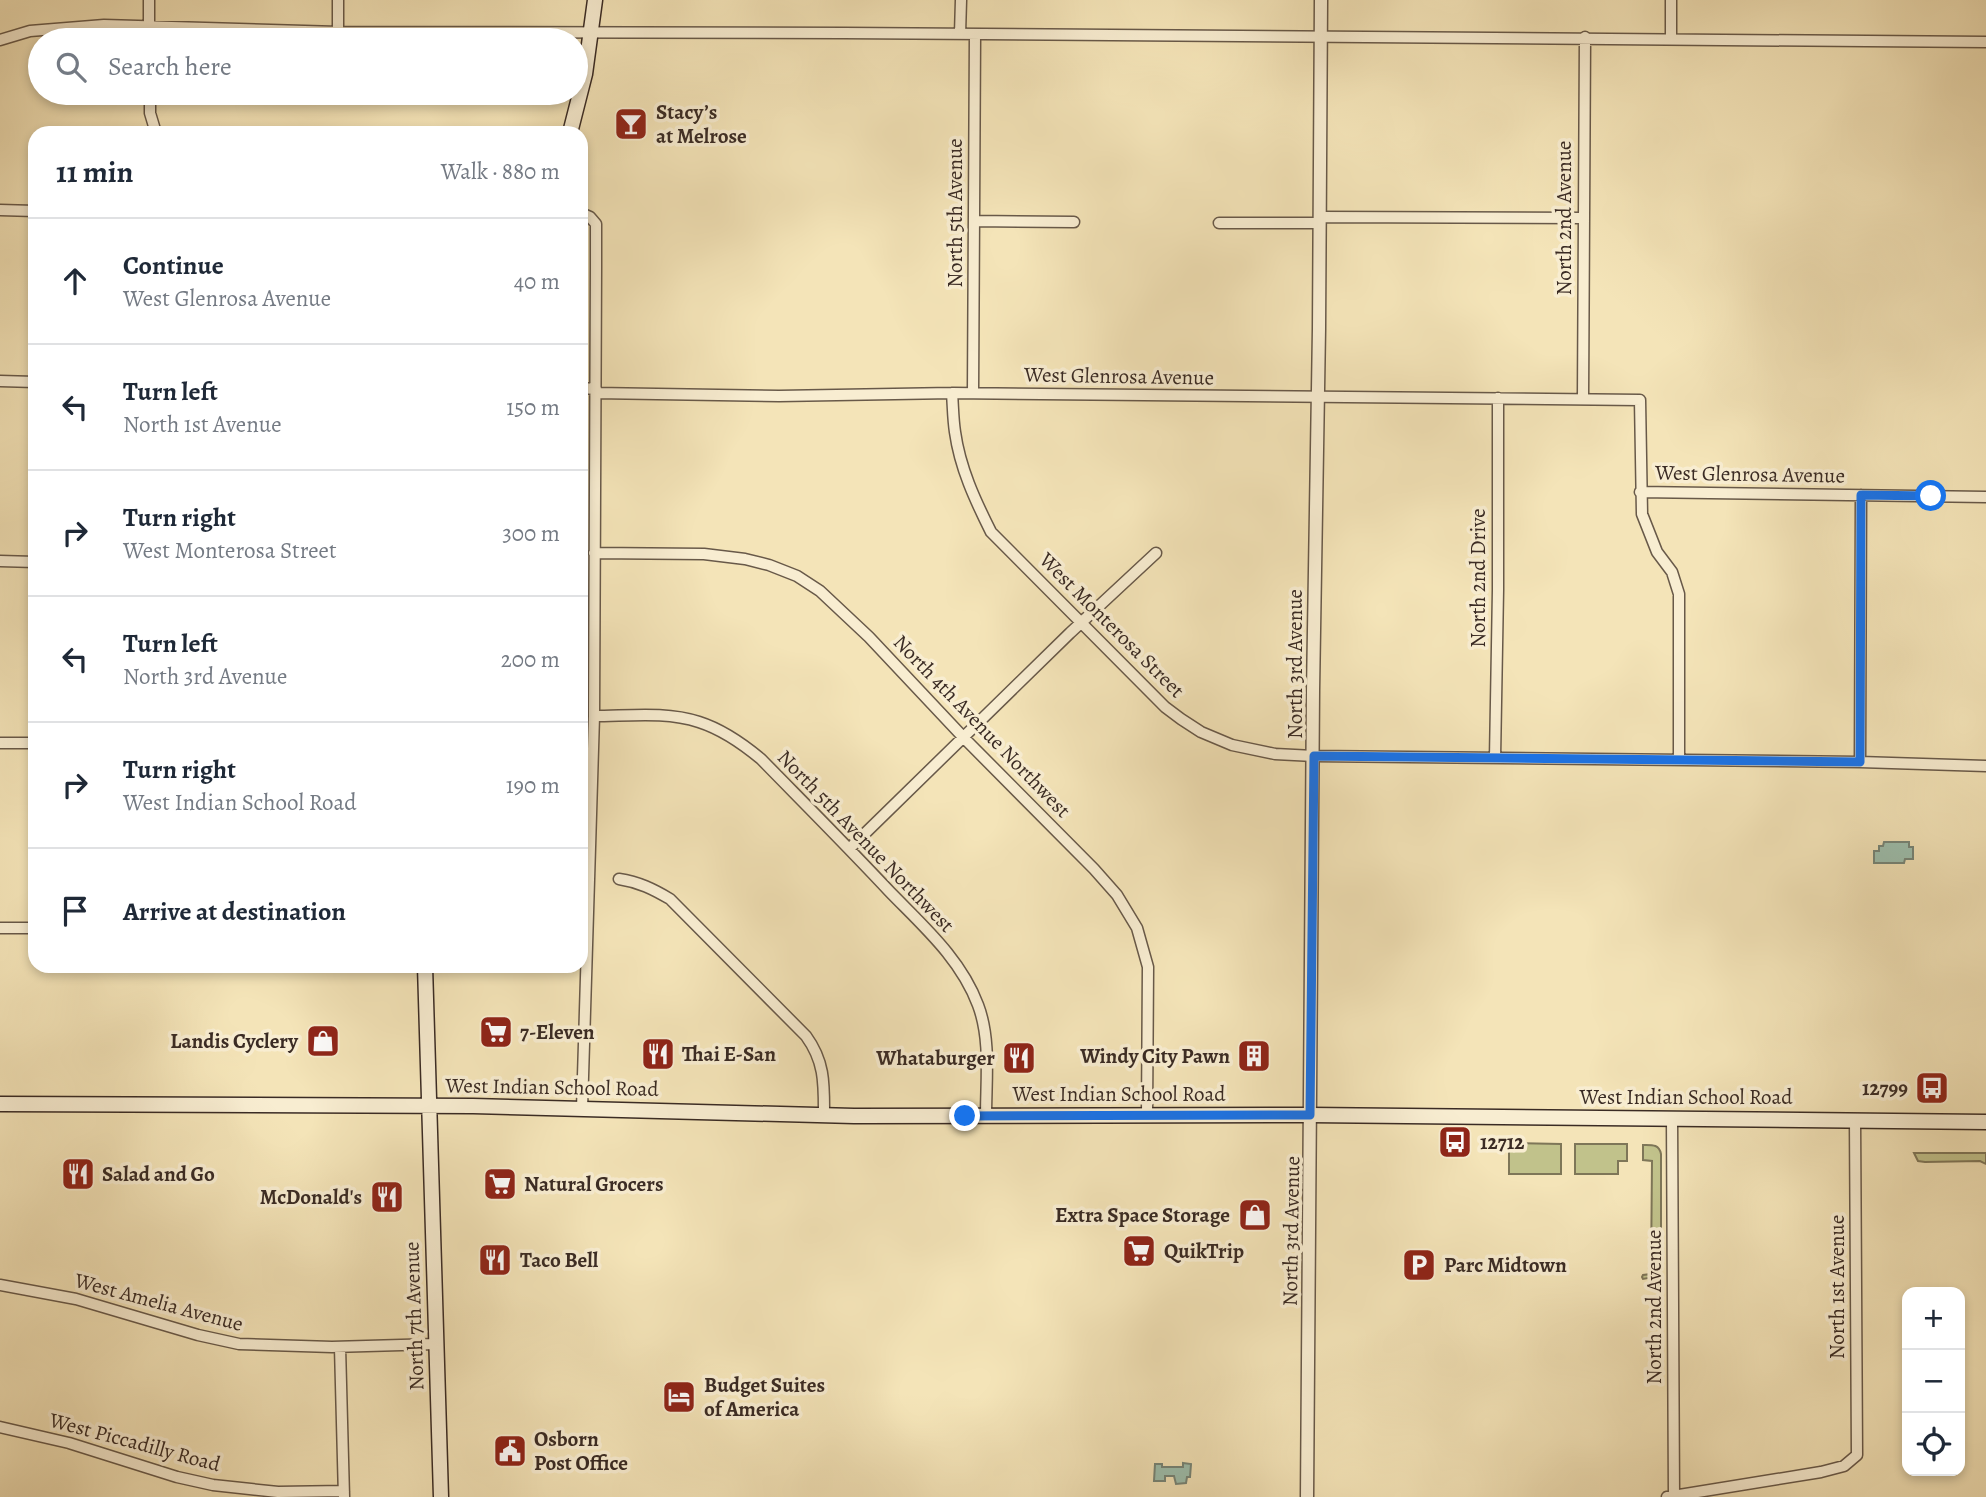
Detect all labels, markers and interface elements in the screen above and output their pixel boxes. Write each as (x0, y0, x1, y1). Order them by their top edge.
search box (28, 28, 588, 105)
icon: search (52, 48, 90, 86)
text: Search here (108, 49, 232, 84)
place label: Stacy’s at Melrose (656, 98, 747, 150)
bar icon: Stacy’s at Melrose (612, 105, 650, 143)
street label: North 5th Avenue (941, 138, 969, 288)
street label: North 2nd Avenue (1550, 141, 1578, 295)
text: 11 min (56, 152, 133, 192)
text: Walk · 880 m (441, 156, 560, 187)
text: Continue (123, 248, 224, 283)
icon: ahead (56, 262, 94, 300)
text: 40 m (514, 266, 560, 297)
text: West Glenrosa Avenue (123, 283, 331, 314)
street label: West Glenrosa Avenue (1023, 360, 1214, 392)
text: Turn left (123, 374, 218, 409)
icon: left (56, 388, 94, 426)
text: 150 m (506, 392, 560, 423)
text: North 1st Avenue (123, 409, 282, 440)
street label: West Glenrosa Avenue (1654, 458, 1845, 490)
route start (1915, 480, 1946, 511)
text: Turn right (123, 500, 236, 535)
street label: North 2nd Drive (1464, 508, 1492, 648)
icon: right (56, 514, 94, 552)
text: 300 m (502, 518, 560, 549)
text: West Monterosa Street (123, 535, 337, 566)
street label: West Monterosa Street (1032, 545, 1191, 704)
street label: North 3rd Avenue (1281, 589, 1309, 739)
text: Turn left (123, 626, 218, 661)
street label: North 4th Avenue Northwest (887, 628, 1077, 824)
icon: left (56, 640, 94, 678)
text: 200 m (501, 644, 560, 675)
text: North 3rd Avenue (123, 661, 287, 692)
street label: North 5th Avenue Northwest (771, 744, 961, 938)
text: Turn right (123, 752, 236, 787)
icon: right (56, 766, 94, 804)
text: 190 m (506, 770, 560, 801)
text: West Indian School Road (123, 787, 357, 818)
icon: arrive (56, 892, 94, 930)
text: Arrive at destination (123, 894, 346, 929)
supermarket icon: 7-Eleven (477, 1013, 515, 1051)
place label: 7-Eleven (520, 1018, 595, 1046)
shop icon: Landis Cyclery (304, 1022, 342, 1060)
place label: Landis Cyclery (170, 1027, 299, 1055)
restaurant icon: Thai E-San (639, 1035, 677, 1073)
building icon: Windy City Pawn (1235, 1037, 1273, 1075)
restaurant icon: Whataburger (1000, 1039, 1038, 1077)
place label: Thai E-San (682, 1040, 776, 1068)
place label: Windy City Pawn (1079, 1042, 1230, 1070)
place label: Whataburger (875, 1044, 995, 1072)
bus stop icon: 12799 (1913, 1069, 1951, 1107)
street label: West Indian School Road (444, 1071, 660, 1103)
place label: 12799 (1862, 1074, 1908, 1102)
street label: West Indian School Road (1011, 1080, 1226, 1108)
street label: West Indian School Road (1578, 1083, 1793, 1111)
route end (949, 1100, 980, 1131)
bus stop icon: 12712 (1436, 1123, 1474, 1161)
place label: 12712 (1480, 1128, 1524, 1156)
restaurant icon: Salad and Go (59, 1155, 97, 1193)
street label: North 3rd Avenue (1276, 1156, 1306, 1306)
place label: Salad and Go (102, 1160, 215, 1188)
supermarket icon: Natural Grocers (481, 1165, 519, 1203)
place label: Natural Grocers (524, 1170, 664, 1198)
restaurant icon: McDonald's (368, 1178, 406, 1216)
place label: McDonald's (260, 1183, 362, 1211)
shop icon: Extra Space Storage (1236, 1196, 1274, 1234)
place label: Extra Space Storage (1055, 1201, 1230, 1229)
street label: North 1st Avenue (1823, 1215, 1851, 1359)
street label: North 2nd Avenue (1640, 1230, 1668, 1384)
supermarket icon: QuikTrip (1120, 1232, 1158, 1270)
place label: QuikTrip (1164, 1237, 1244, 1265)
street label: North 7th Avenue (397, 1241, 431, 1391)
restaurant icon: Taco Bell (476, 1241, 514, 1279)
place label: Taco Bell (520, 1246, 599, 1274)
parking icon: Parc Midtown (1400, 1246, 1438, 1284)
place label: Parc Midtown (1444, 1251, 1567, 1279)
street label: West Amelia Avenue (71, 1266, 246, 1338)
map controls (1902, 1287, 1965, 1476)
button: + (1902, 1287, 1965, 1350)
button: − (1902, 1350, 1965, 1413)
place label: Budget Suites of America (704, 1371, 825, 1423)
hotel icon: Budget Suites of America (660, 1378, 698, 1416)
street label: West Piccadilly Road (45, 1405, 224, 1478)
button: locate (1902, 1413, 1965, 1476)
place label: Osborn Post Office (534, 1425, 628, 1477)
public building icon: Osborn Post Office (491, 1432, 529, 1470)

